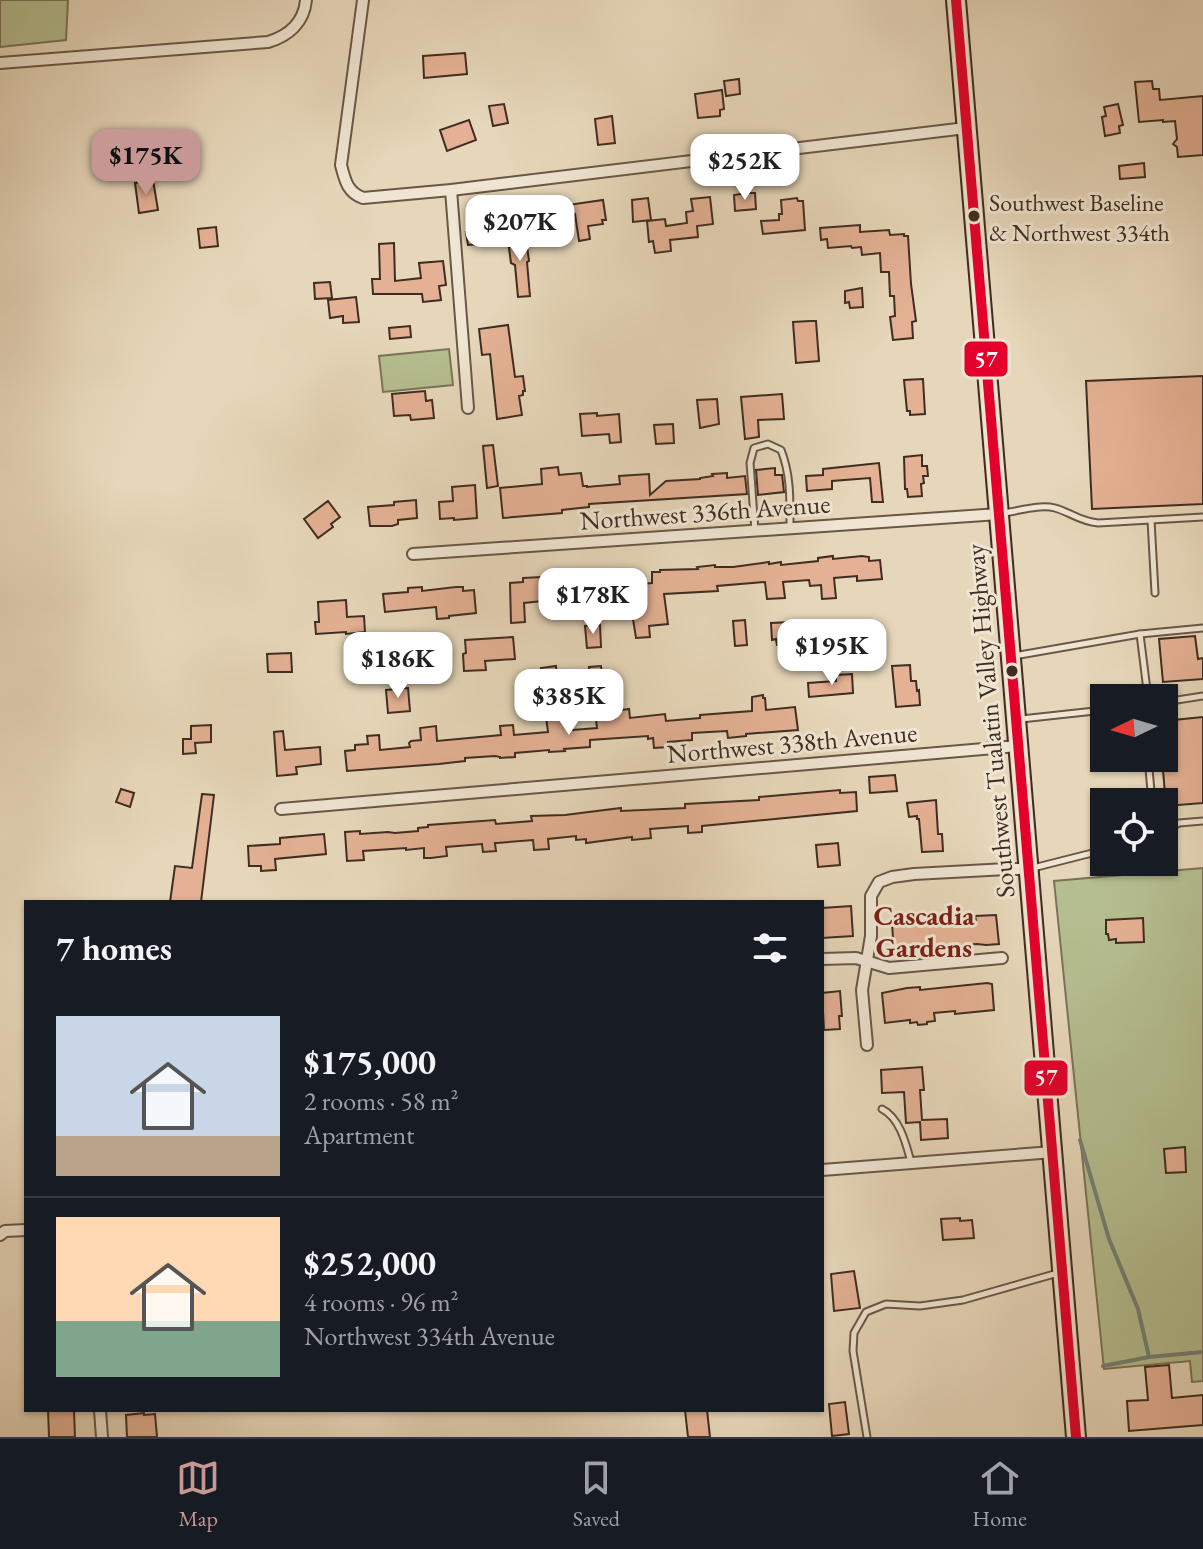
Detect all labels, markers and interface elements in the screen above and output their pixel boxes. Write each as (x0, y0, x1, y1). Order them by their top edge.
pin: $175K (90, 129, 202, 197)
pin: $252K (689, 134, 801, 202)
text: $175K (109, 138, 183, 172)
text: $252K (708, 143, 782, 177)
place label: Southwest Baseline & Northwest 334th (989, 187, 1170, 248)
pin: $207K (464, 195, 576, 263)
text: $207K (483, 204, 557, 238)
marker: Southwest Baseline & Northwest 334th (966, 208, 982, 224)
line badge: 57 (963, 340, 1009, 378)
text: 57 (974, 345, 998, 374)
street label: Northwest 336th Avenue (579, 486, 831, 538)
street label: Southwest Tualatin Valley Highway (958, 542, 1022, 899)
pin: $178K (537, 568, 649, 636)
text: $178K (556, 577, 630, 611)
pin: $195K (776, 619, 888, 687)
text: $195K (795, 628, 869, 662)
pin: $186K (342, 632, 454, 700)
text: $186K (361, 641, 435, 675)
unlabelled marker (1004, 663, 1020, 679)
pin: $385K (513, 669, 625, 737)
text: $385K (532, 678, 606, 712)
north arrow (1090, 684, 1178, 772)
map controls (1090, 684, 1178, 876)
street label: Northwest 338th Avenue (666, 715, 918, 771)
button: locate (1090, 788, 1178, 876)
district label: Cascadia Gardens (873, 897, 975, 965)
text: 7 homes (56, 926, 172, 970)
icon: filters (748, 926, 792, 970)
text: $175,000 (304, 1040, 436, 1084)
icon: home (120, 1048, 216, 1144)
line badge: 57 (1023, 1059, 1069, 1097)
text: 57 (1034, 1063, 1058, 1092)
text: 2 rooms · 58 m² (304, 1084, 459, 1118)
text: Apartment (304, 1118, 414, 1152)
text: $252,000 (304, 1241, 436, 1285)
icon: home (120, 1249, 216, 1345)
text: 4 rooms · 96 m² (304, 1285, 459, 1319)
text: Northwest 334th Avenue (304, 1319, 555, 1353)
tab: Map (176, 1456, 220, 1533)
tab: Saved (573, 1456, 620, 1533)
tab: Home (972, 1456, 1027, 1533)

